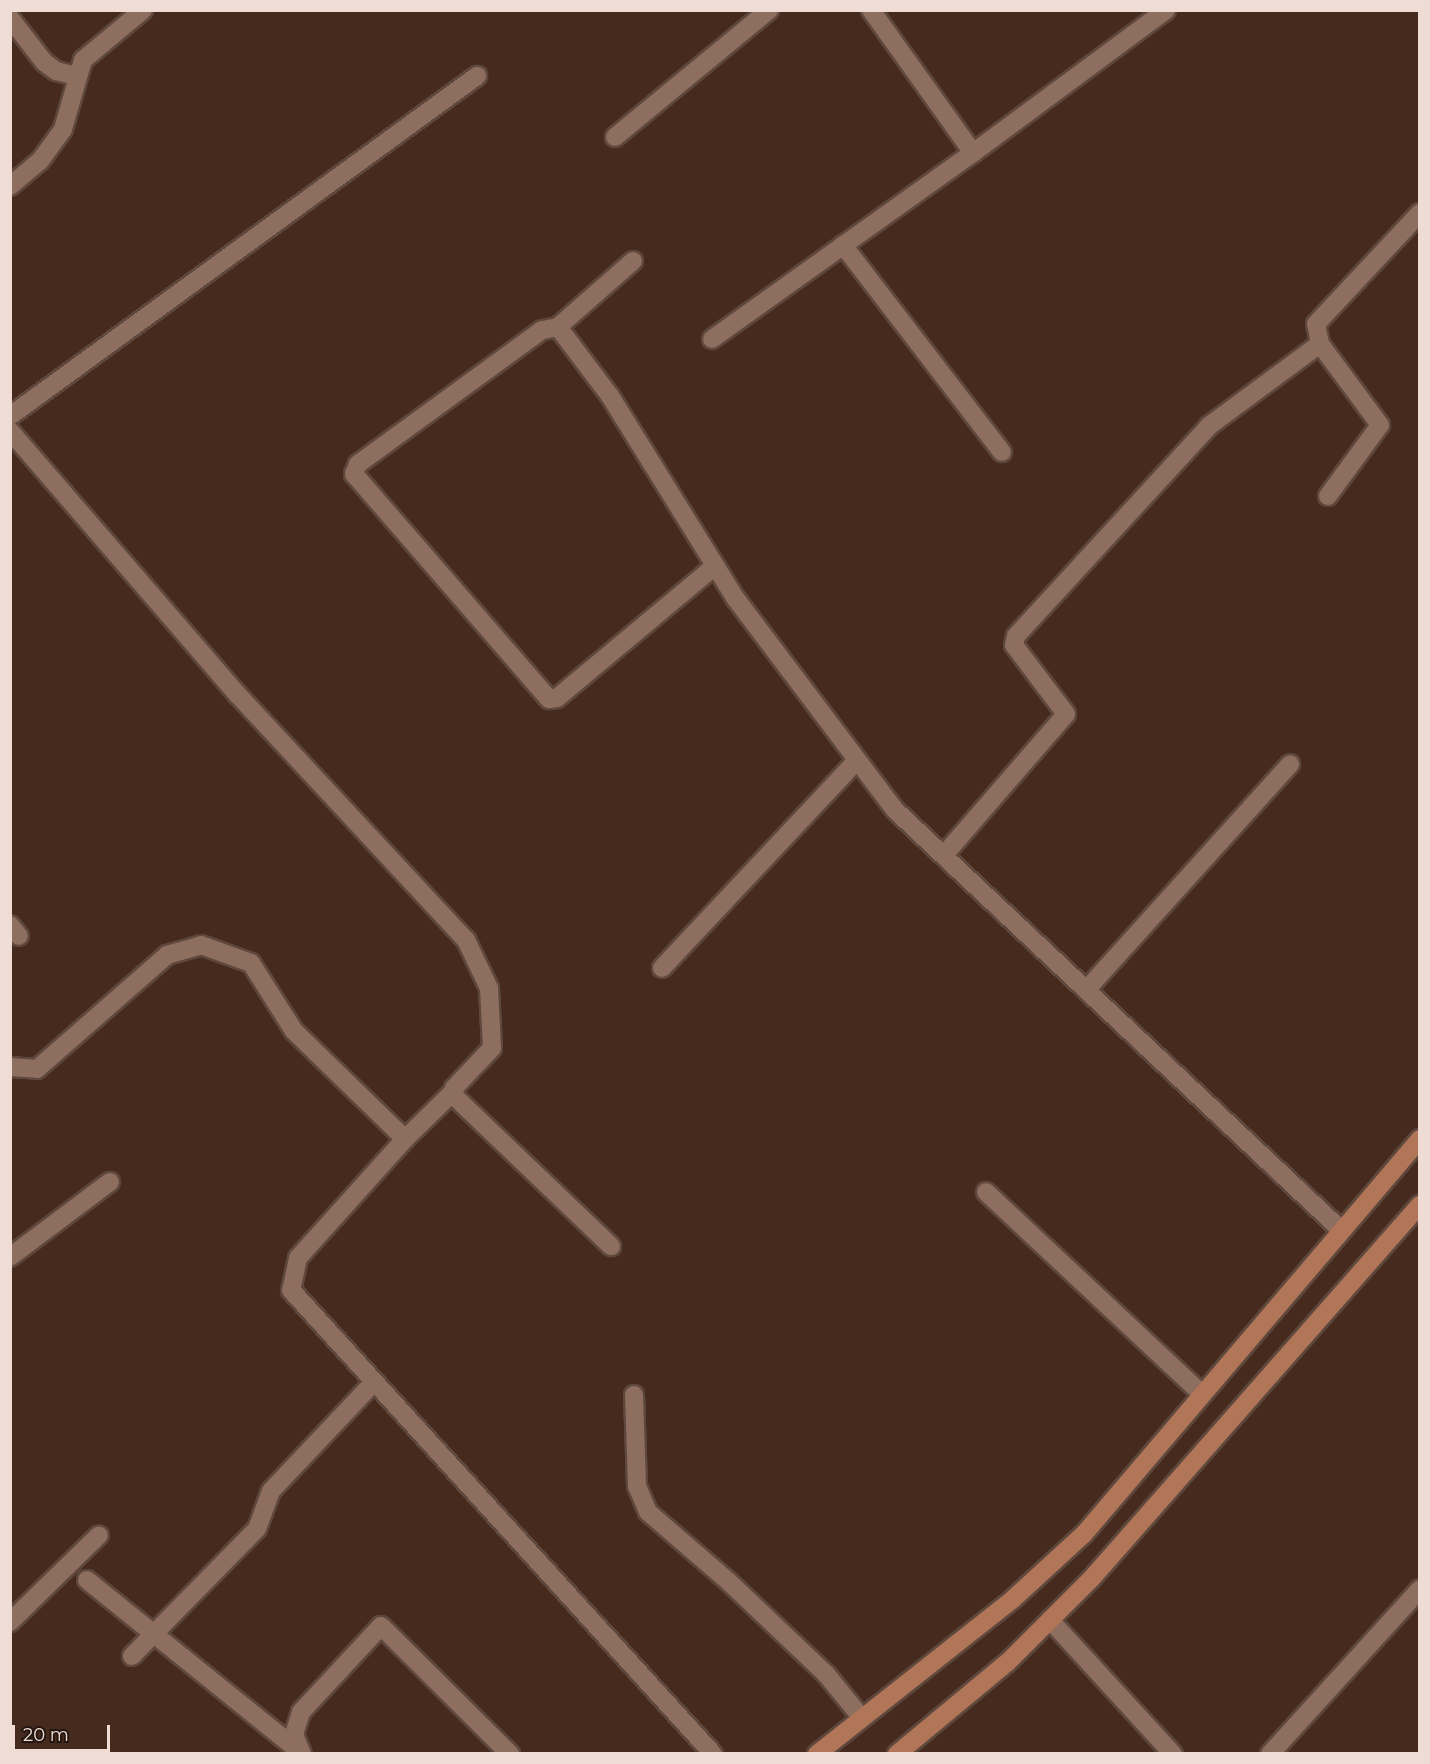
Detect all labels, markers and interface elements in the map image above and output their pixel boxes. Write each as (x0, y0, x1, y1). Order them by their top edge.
scale bar (15, 1713, 112, 1751)
text: 20 m (23, 1724, 69, 1746)

